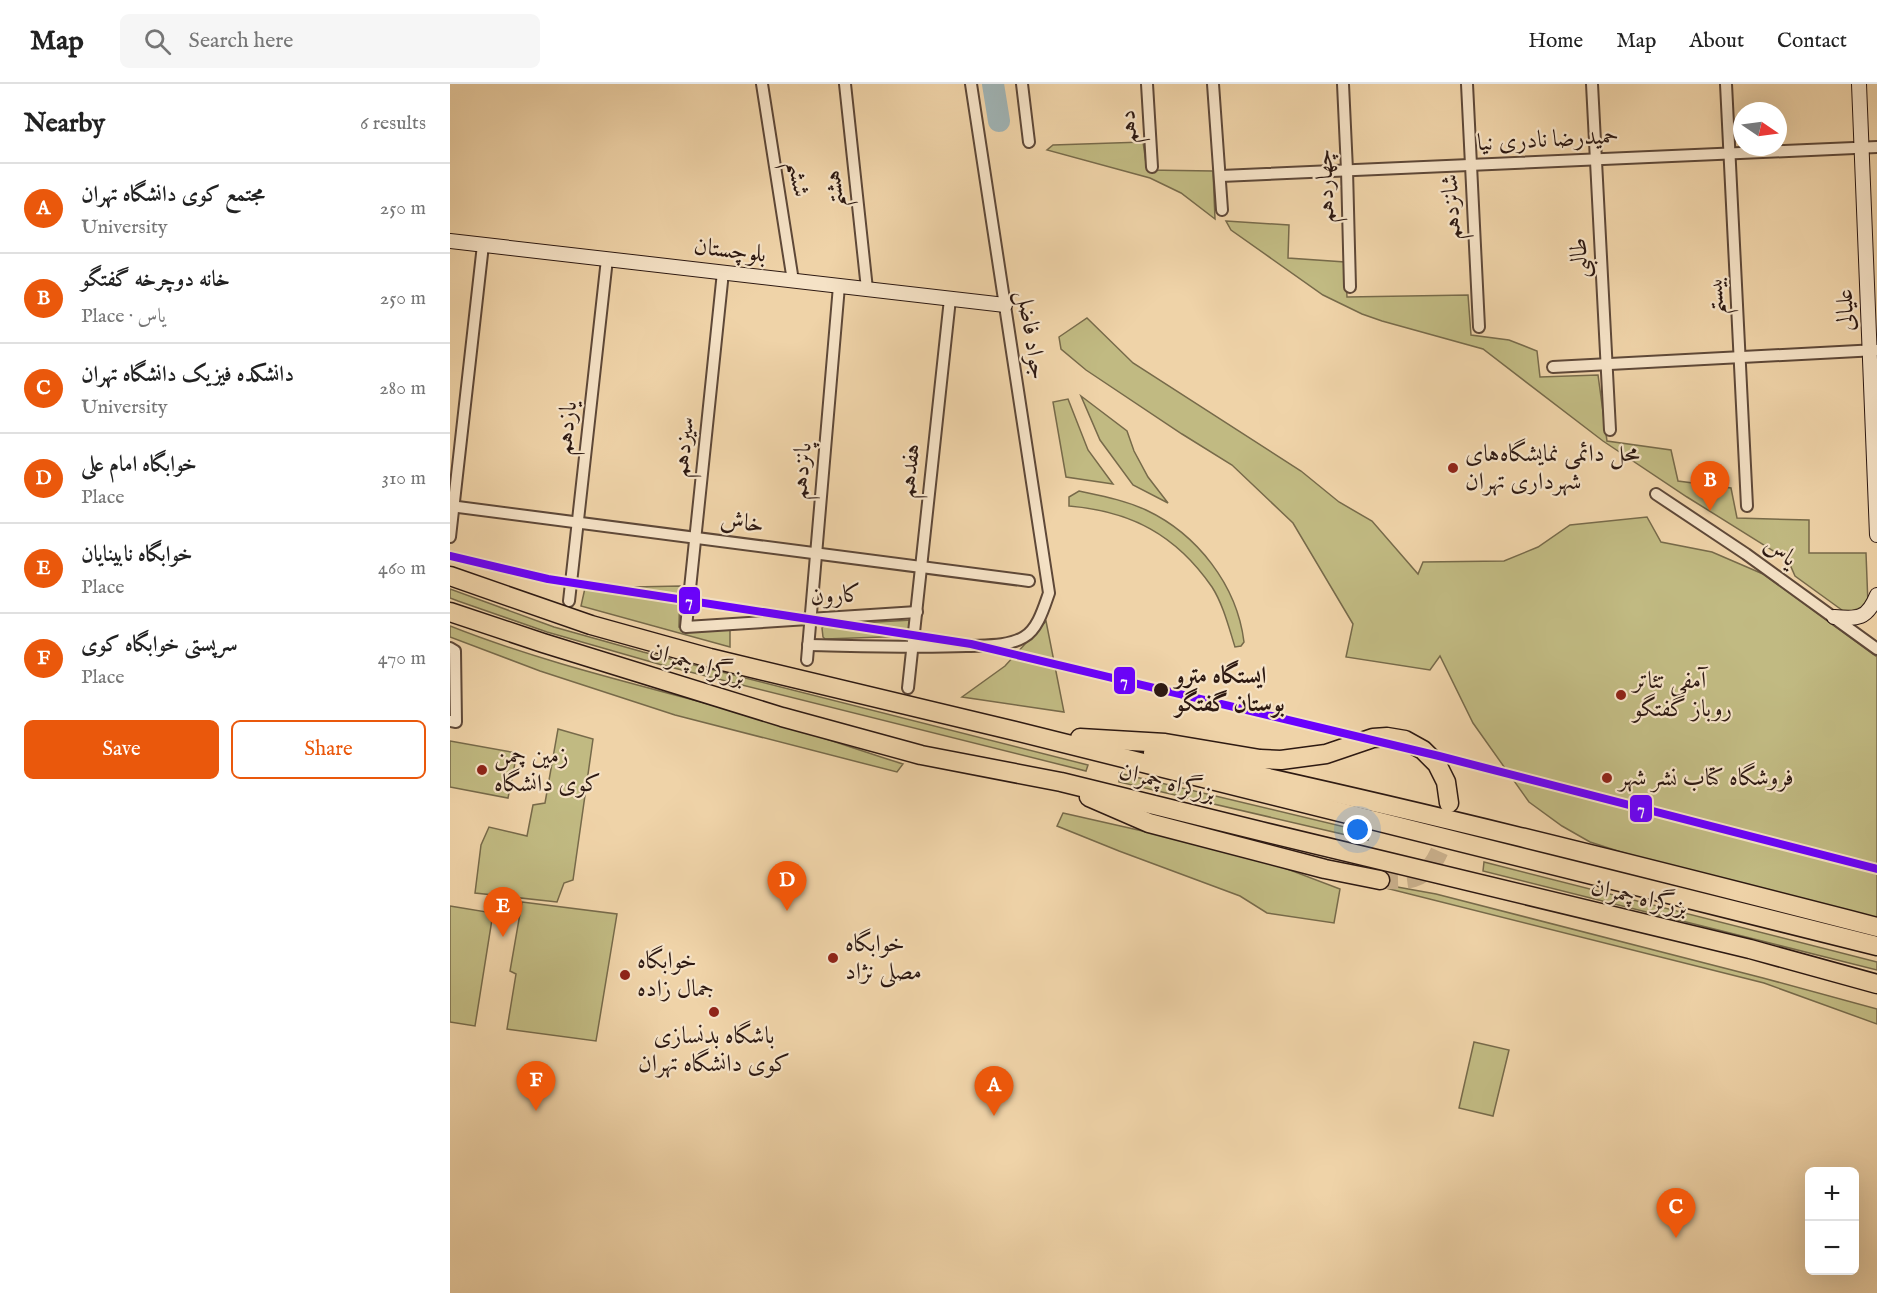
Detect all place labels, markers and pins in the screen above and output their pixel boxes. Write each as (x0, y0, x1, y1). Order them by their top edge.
place label: محل دائمی نمایشگاه‌های شهرداری تهران (1465, 438, 1640, 498)
marker: محل دائمی نمایشگاه‌های شهرداری تهران (1446, 461, 1460, 475)
pin: B (1690, 462, 1730, 511)
place label: ایستگاه مترو بوستان گفتگو (1172, 659, 1285, 720)
place label: آمفی تئاتر روباز گفتگو (1630, 666, 1732, 725)
marker: ایستگاه مترو بوستان گفتگو (1152, 681, 1170, 699)
marker: آمفی تئاتر روباز گفتگو (1614, 688, 1628, 702)
place label: زمین چمن کوی دانشگاه (494, 741, 601, 800)
place label: فروشگاه کتاب نشر شهر (1616, 762, 1794, 794)
marker: زمین چمن کوی دانشگاه (475, 763, 489, 777)
marker: فروشگاه کتاب نشر شهر (1600, 771, 1614, 785)
pin: D (768, 862, 806, 911)
pin: E (484, 888, 522, 937)
place label: خوابگاه مصلی نژاد (845, 928, 922, 988)
place label: خوابگاه جمال زاده (637, 945, 714, 1005)
marker: خوابگاه مصلی نژاد (826, 951, 840, 965)
marker: خوابگاه جمال زاده (618, 968, 632, 982)
marker: باشگاه بدنسازی کوی دانشگاه تهران (707, 1005, 721, 1019)
place label: باشگاه بدنسازی کوی دانشگاه تهران (638, 1020, 790, 1080)
pin: F (516, 1062, 556, 1111)
pin: A (974, 1066, 1014, 1116)
pin: C (1656, 1188, 1696, 1238)

